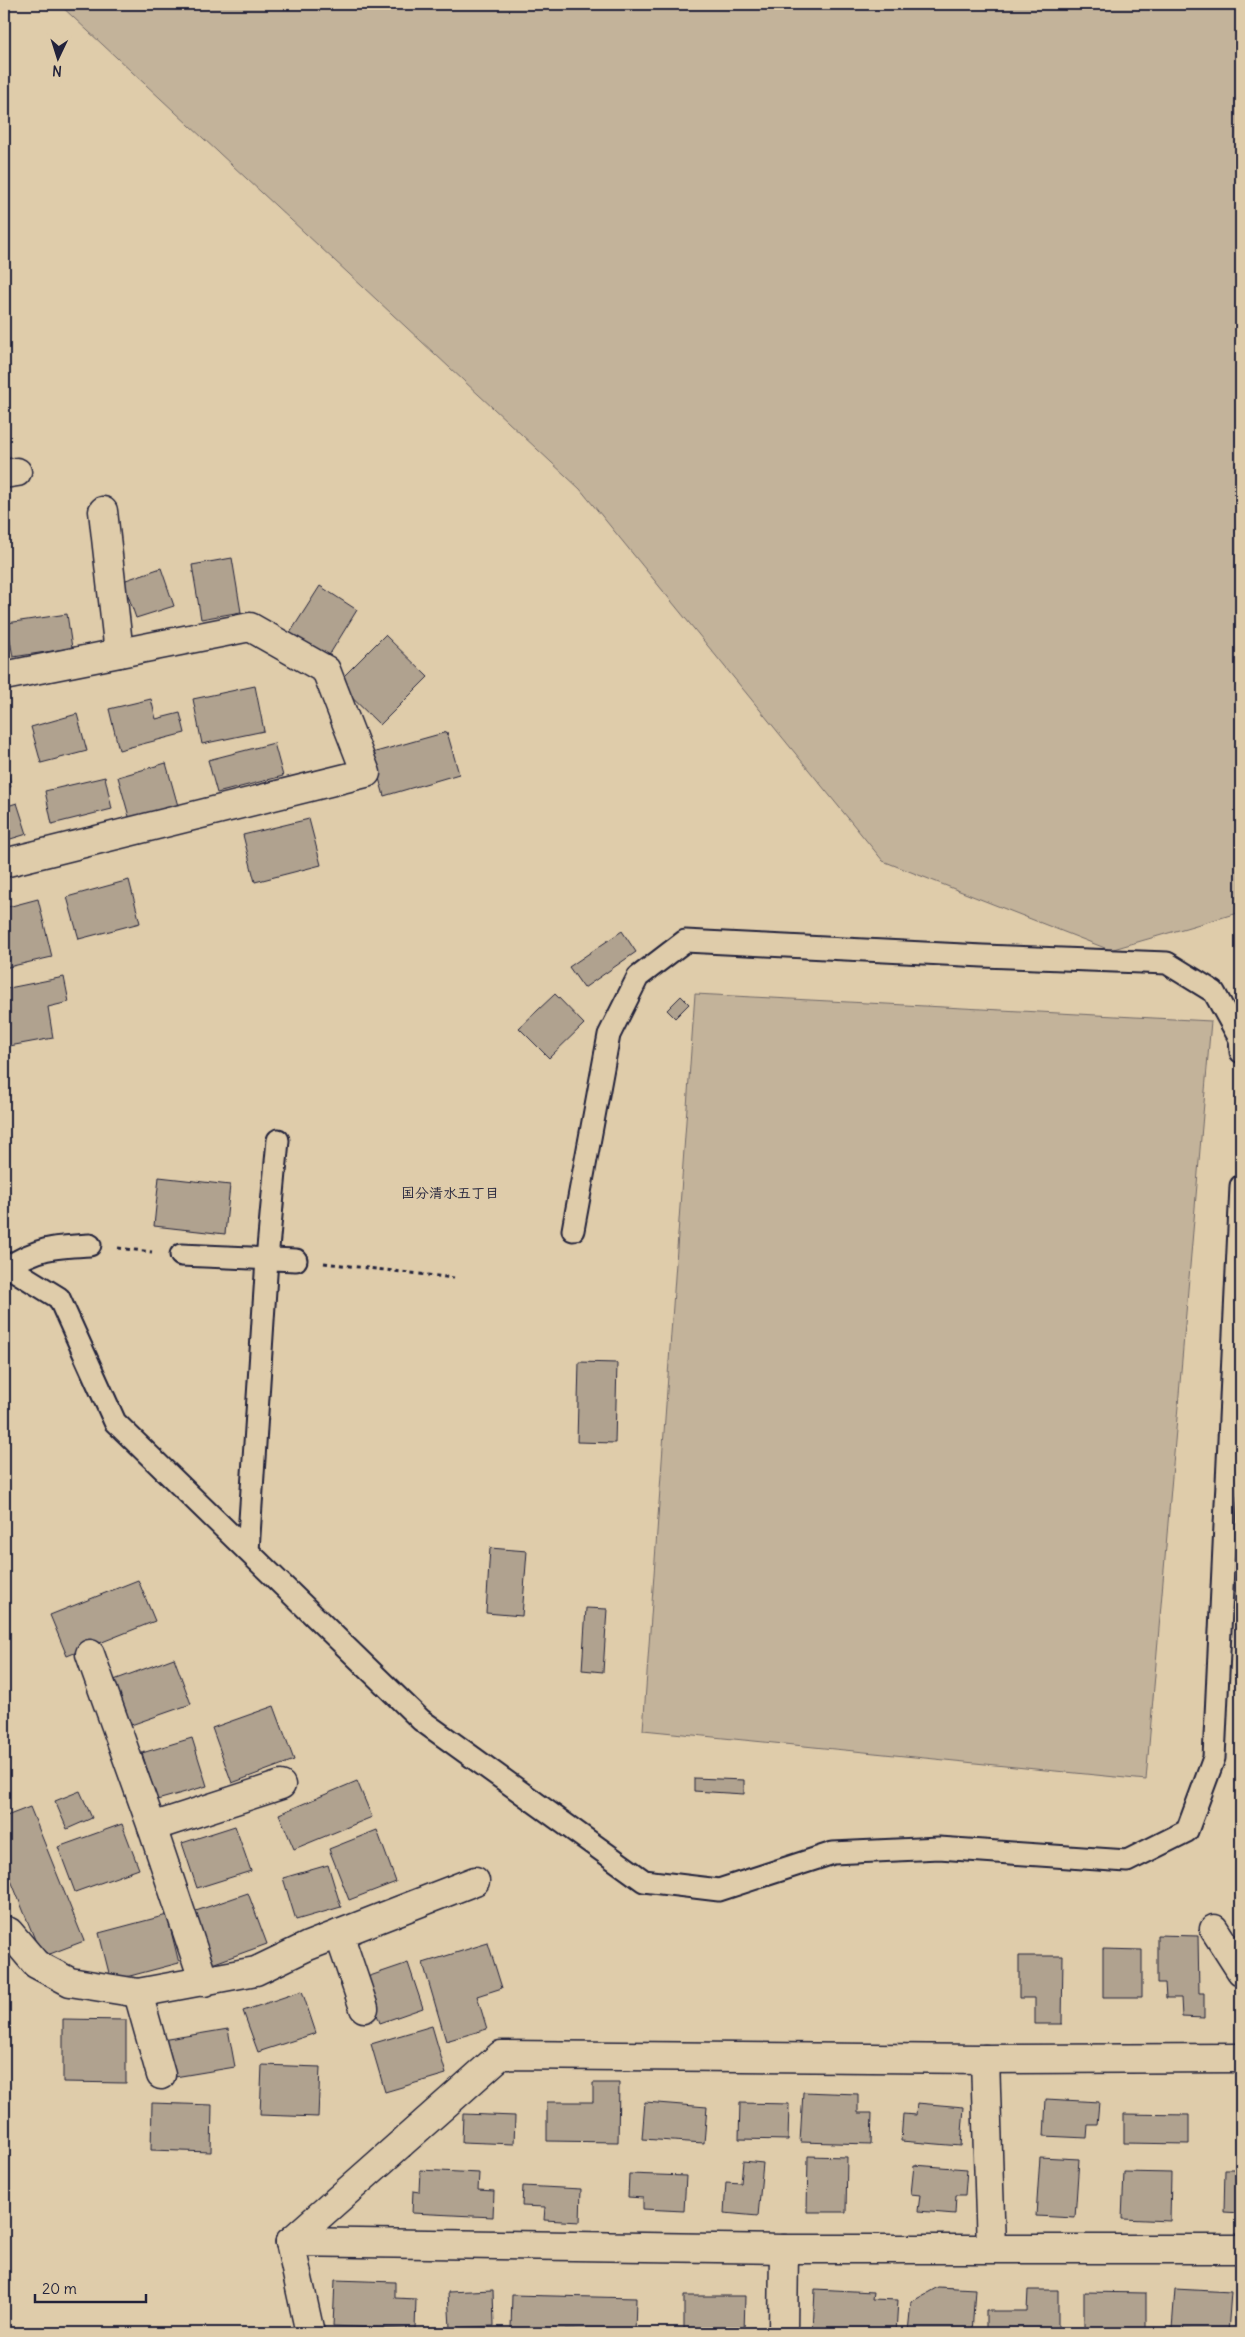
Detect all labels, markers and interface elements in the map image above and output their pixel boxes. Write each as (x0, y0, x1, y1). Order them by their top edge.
north arrow (32, 32, 82, 82)
text: N (52, 62, 63, 80)
district label: 国分清水五丁目 (401, 1184, 499, 1202)
scale bar (35, 2272, 146, 2304)
text: 20 m (42, 2279, 77, 2298)

